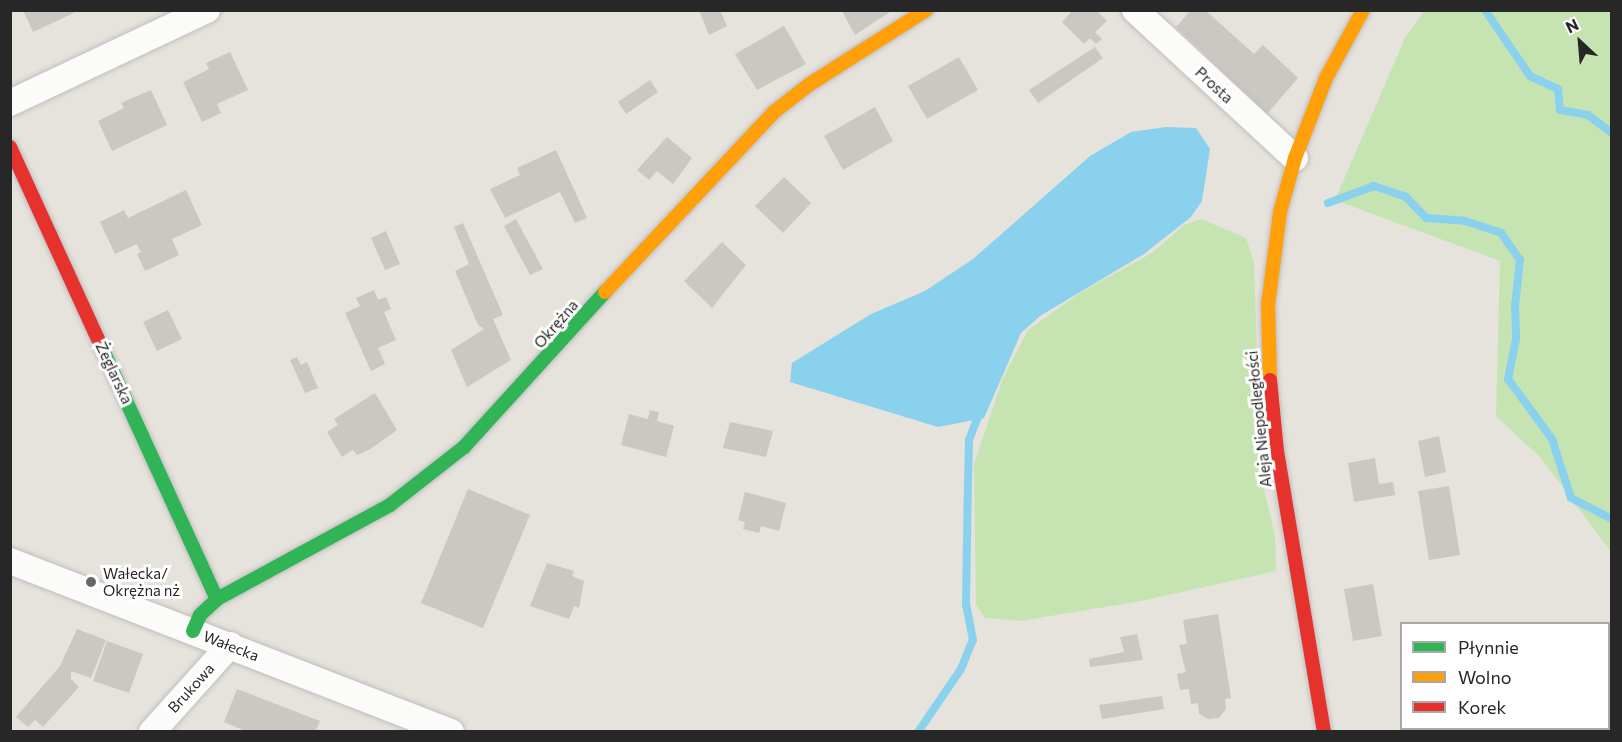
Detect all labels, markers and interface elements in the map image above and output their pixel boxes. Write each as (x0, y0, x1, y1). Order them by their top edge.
north arrow (1550, 12, 1610, 72)
text: N (1562, 14, 1581, 37)
street label: Prosta (1192, 63, 1236, 107)
street label: Okrężna (530, 296, 582, 352)
street label: Żeglarska (92, 339, 136, 407)
street label: Aleja Niepodległości (1243, 350, 1275, 488)
place label: Wałecka/ Okrężna nż (103, 564, 180, 599)
marker: Wałecka/ Okrężna nż (84, 575, 98, 589)
legend (1400, 622, 1610, 730)
street label: Wałecka (201, 627, 261, 665)
text: Płynnie (1458, 636, 1519, 658)
street label: Brukowa (164, 660, 218, 716)
text: Wolno (1458, 666, 1512, 688)
text: Korek (1458, 696, 1506, 718)

